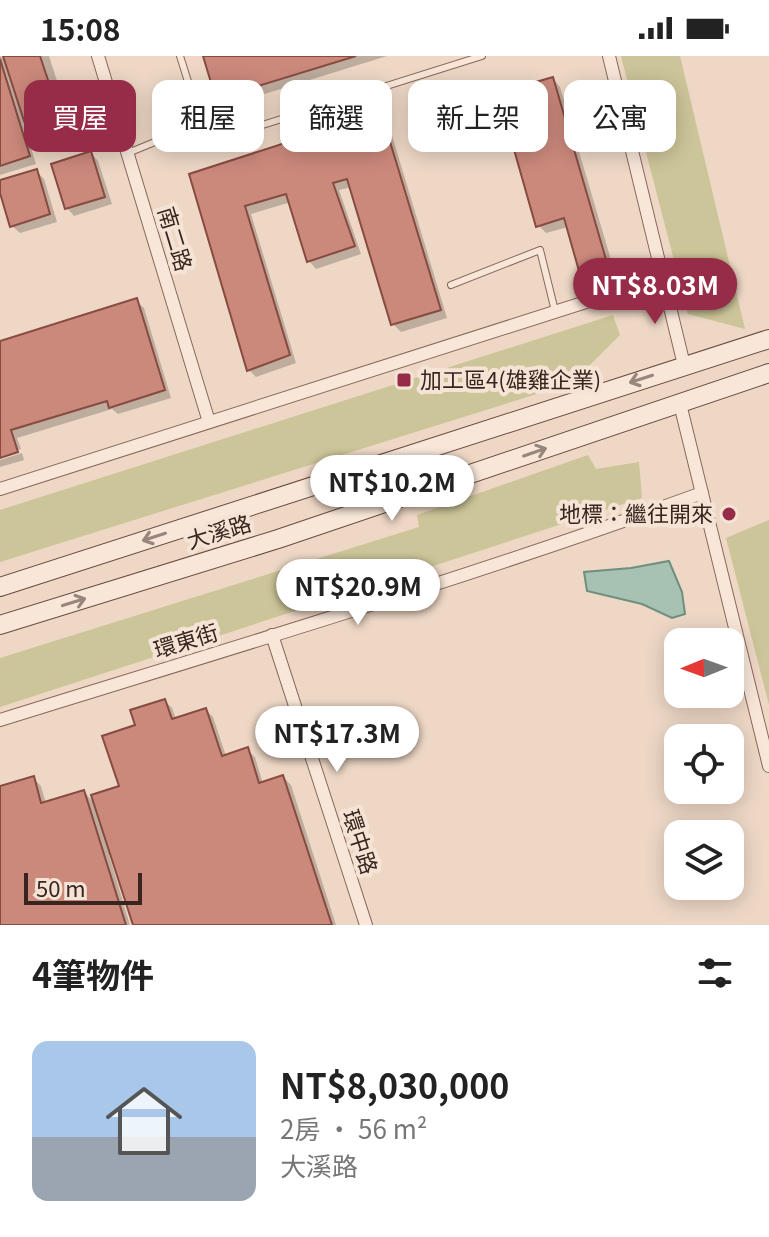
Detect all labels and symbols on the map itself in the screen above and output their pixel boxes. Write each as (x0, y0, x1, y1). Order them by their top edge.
street label: 南二路 (152, 202, 202, 275)
pin: NT$8.03M (572, 258, 738, 326)
place label: 加工區4(雄雞企業) (420, 362, 601, 394)
marker: 加工區4(雄雞企業) (395, 371, 413, 389)
one-way arrow (629, 373, 654, 387)
one-way arrow (522, 444, 547, 459)
pin: NT$10.2M (309, 455, 475, 523)
place label: 地標：繼往開來 (559, 496, 713, 528)
street label: 大溪路 (182, 505, 255, 555)
marker: 地標：繼往開來 (720, 505, 738, 523)
one-way arrow (142, 530, 167, 545)
pin: NT$20.9M (275, 559, 441, 627)
one-way arrow (61, 594, 87, 609)
street label: 環東街 (149, 614, 222, 664)
north arrow (664, 628, 744, 708)
pin: NT$17.3M (254, 706, 420, 774)
street label: 環中路 (336, 805, 387, 878)
scale bar (24, 869, 142, 905)

